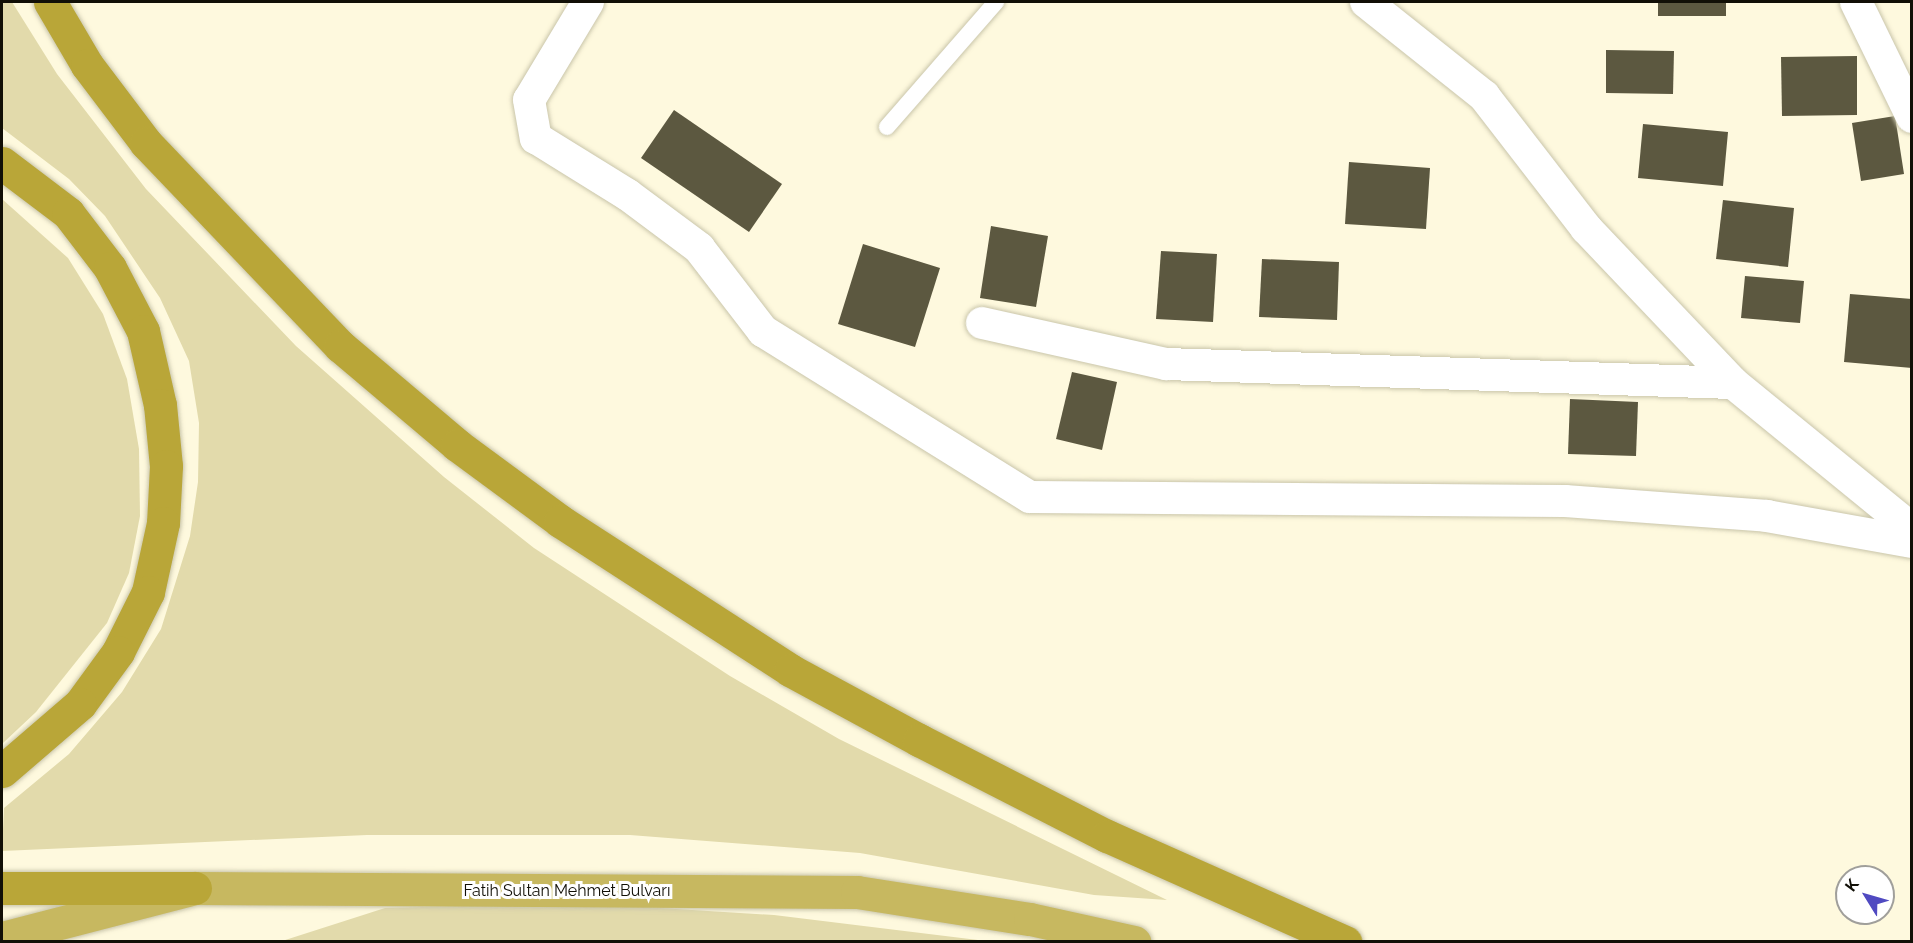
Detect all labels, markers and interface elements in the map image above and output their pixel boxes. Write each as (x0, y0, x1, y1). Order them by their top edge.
north arrow (1835, 865, 1895, 925)
text: K (1841, 875, 1863, 895)
street label: Fatih Sultan Mehmet Bulvarı (464, 881, 670, 901)

